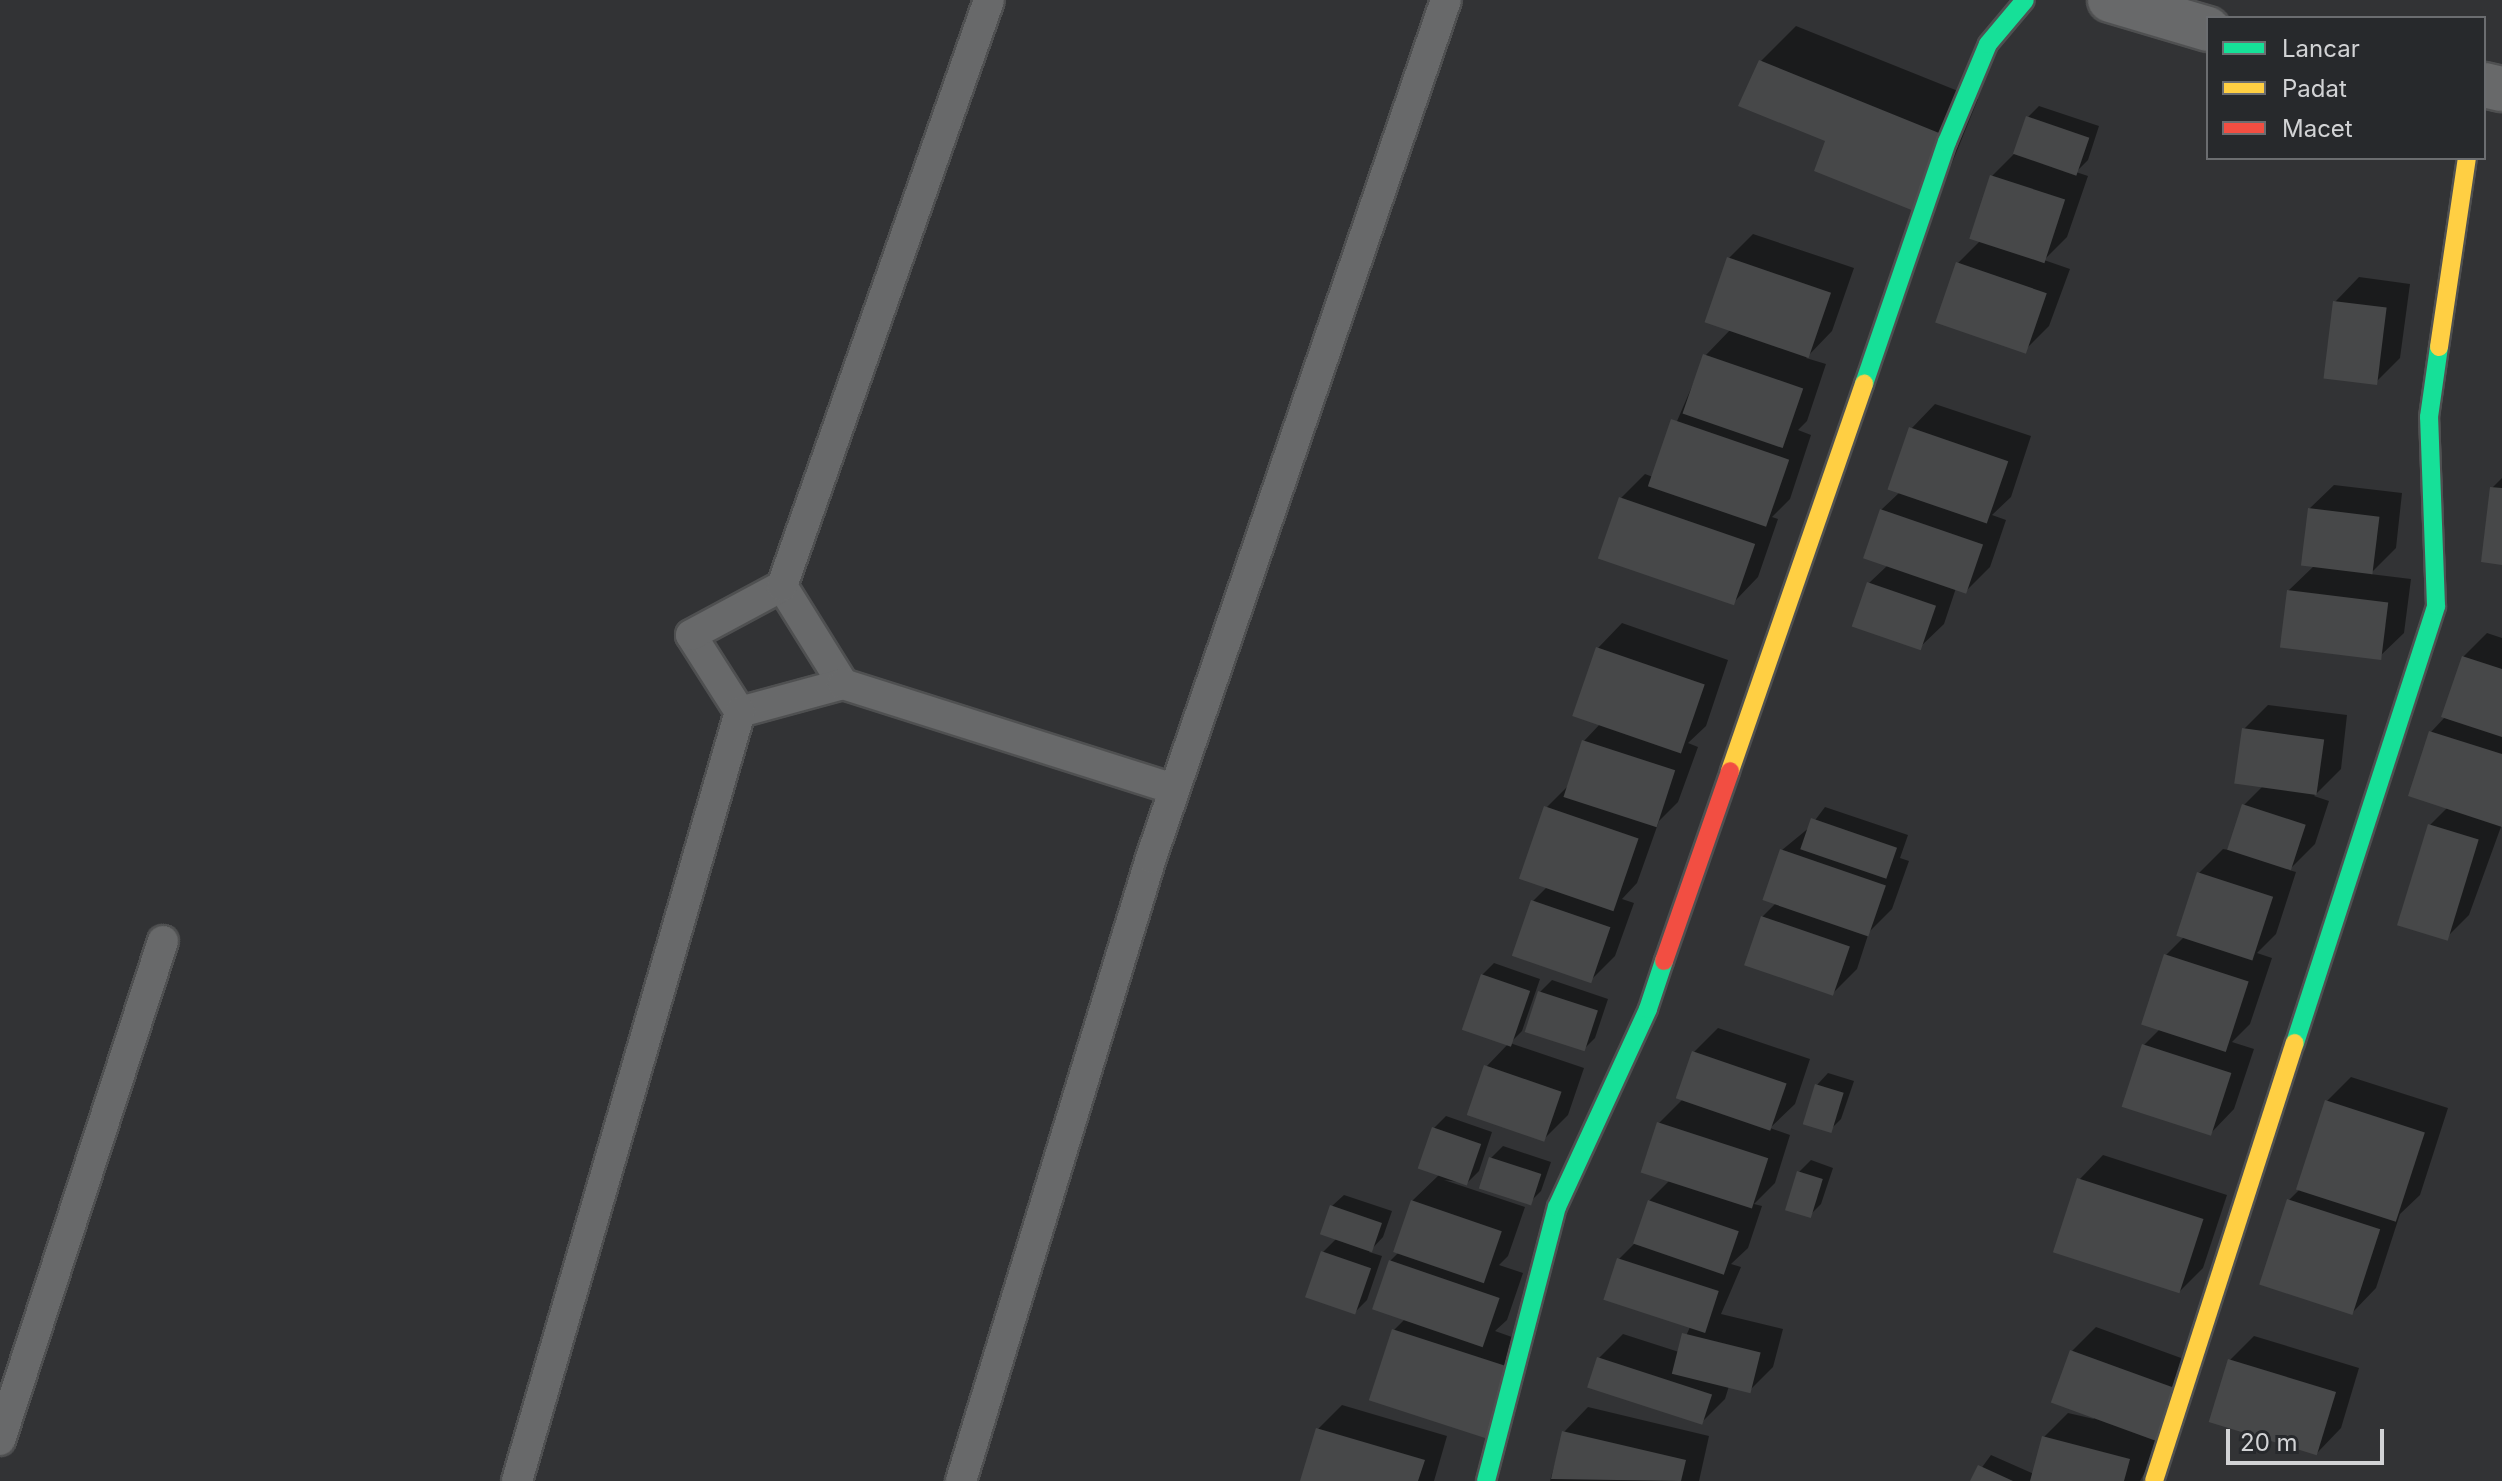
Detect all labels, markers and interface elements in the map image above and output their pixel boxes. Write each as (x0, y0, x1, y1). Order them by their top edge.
legend (2206, 16, 2486, 160)
text: Lancar (2282, 34, 2360, 63)
text: Padat (2282, 74, 2347, 103)
text: Macet (2282, 114, 2353, 143)
scale bar (2230, 1413, 2388, 1463)
text: 20 m (2240, 1428, 2298, 1457)

